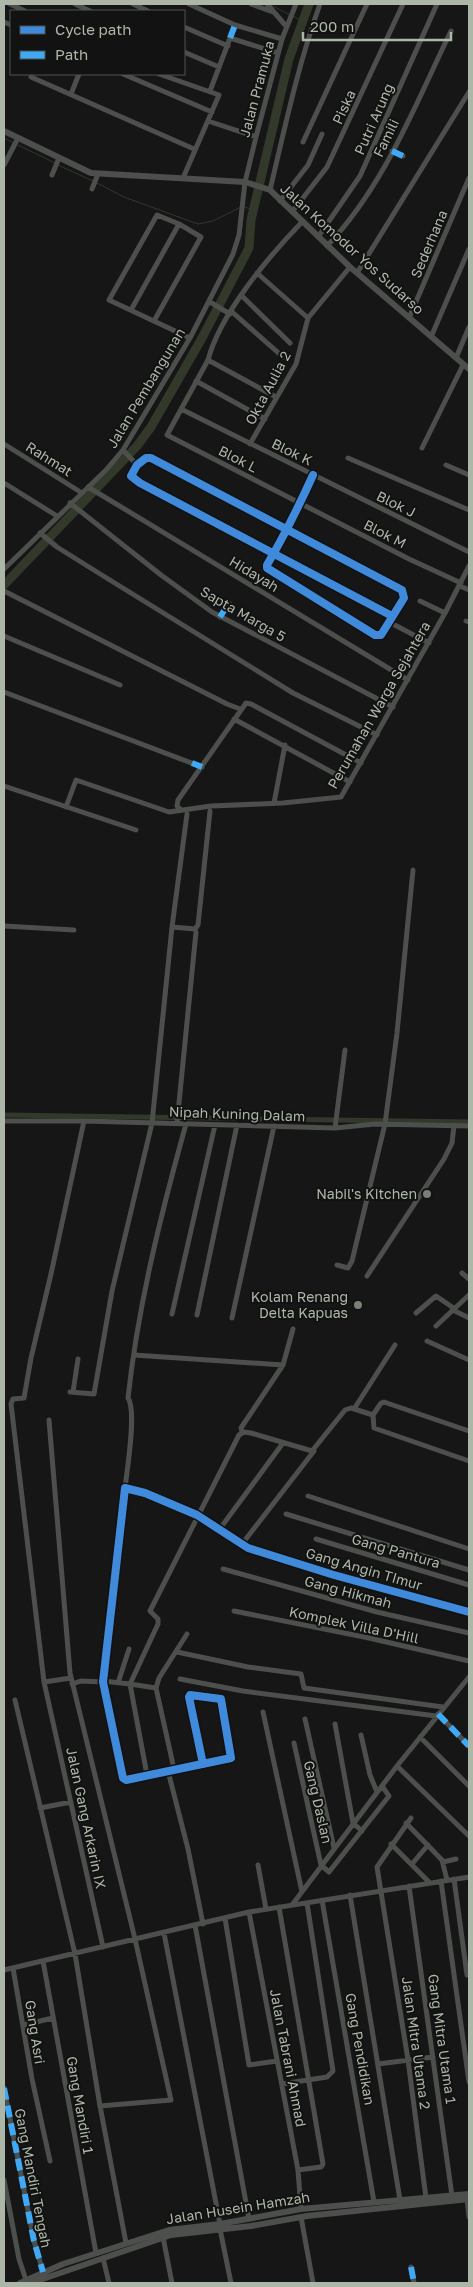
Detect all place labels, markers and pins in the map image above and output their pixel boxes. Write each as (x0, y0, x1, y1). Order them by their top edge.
place label: Nabil's Kitchen (316, 1185, 417, 1202)
marker: Nabil's Kitchen (421, 1188, 433, 1200)
place label: Kolam Renang Delta Kapuas (251, 1288, 348, 1321)
marker: Kolam Renang Delta Kapuas (352, 1299, 364, 1311)

